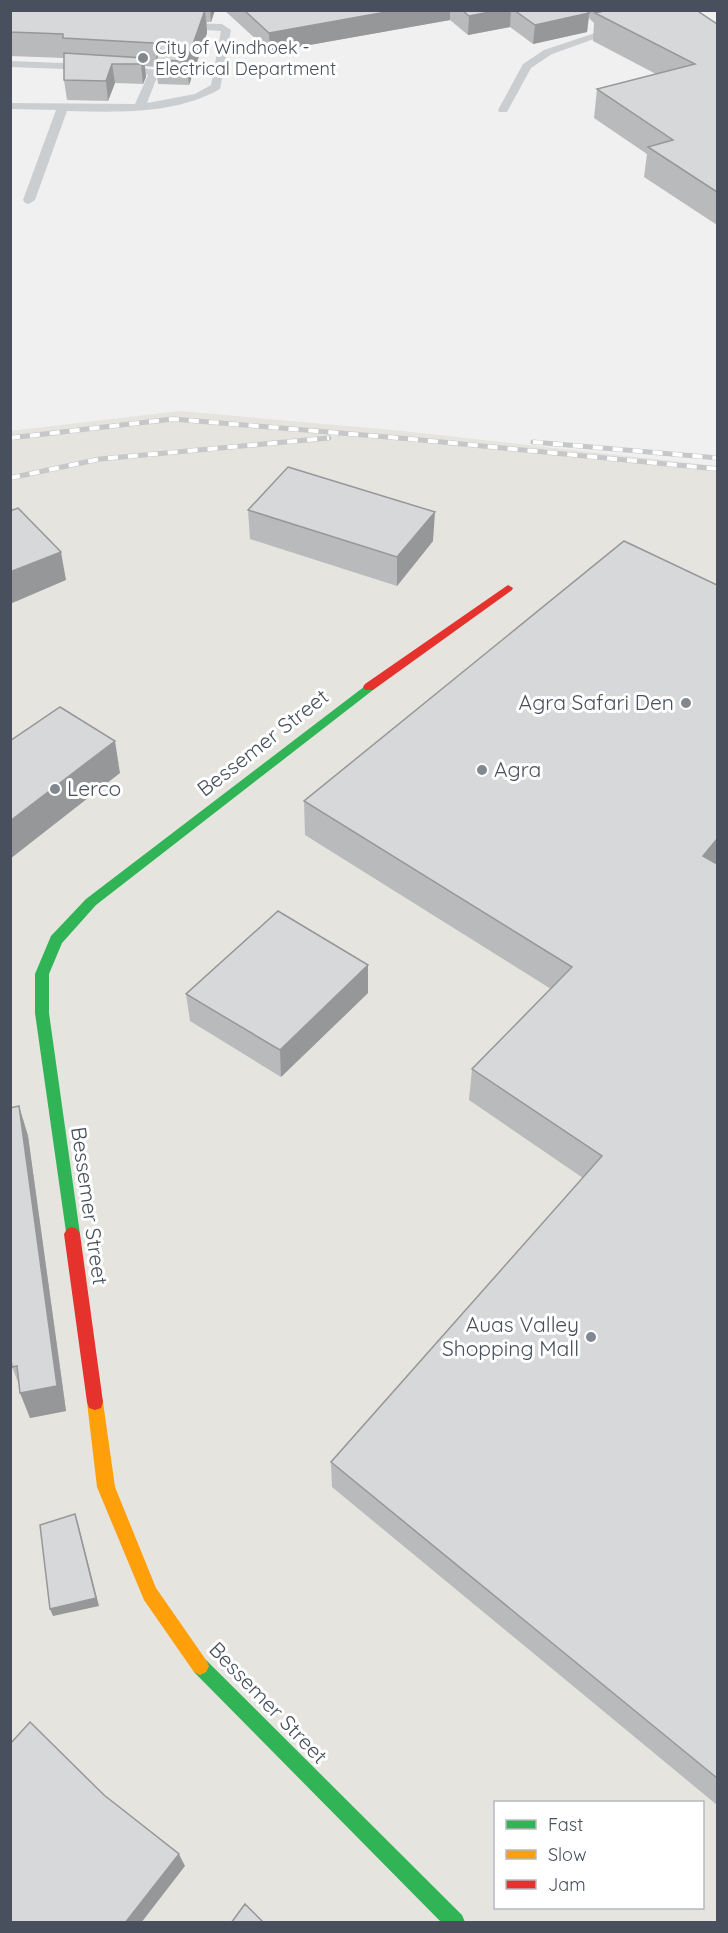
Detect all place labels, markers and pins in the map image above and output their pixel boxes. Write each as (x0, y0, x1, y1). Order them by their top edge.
place label: City of Windhoek - Electrical Department (155, 36, 336, 80)
marker: City of Windhoek - Electrical Department (136, 51, 150, 65)
place label: Agra Safari Den (519, 689, 674, 715)
marker: Agra Safari Den (679, 696, 693, 710)
place label: Agra (494, 756, 541, 782)
marker: Agra (475, 763, 489, 777)
place label: Lerco (67, 775, 121, 801)
marker: Lerco (48, 782, 62, 796)
place label: Auas Valley Shopping Mall (442, 1311, 579, 1361)
marker: Auas Valley Shopping Mall (584, 1330, 598, 1344)

